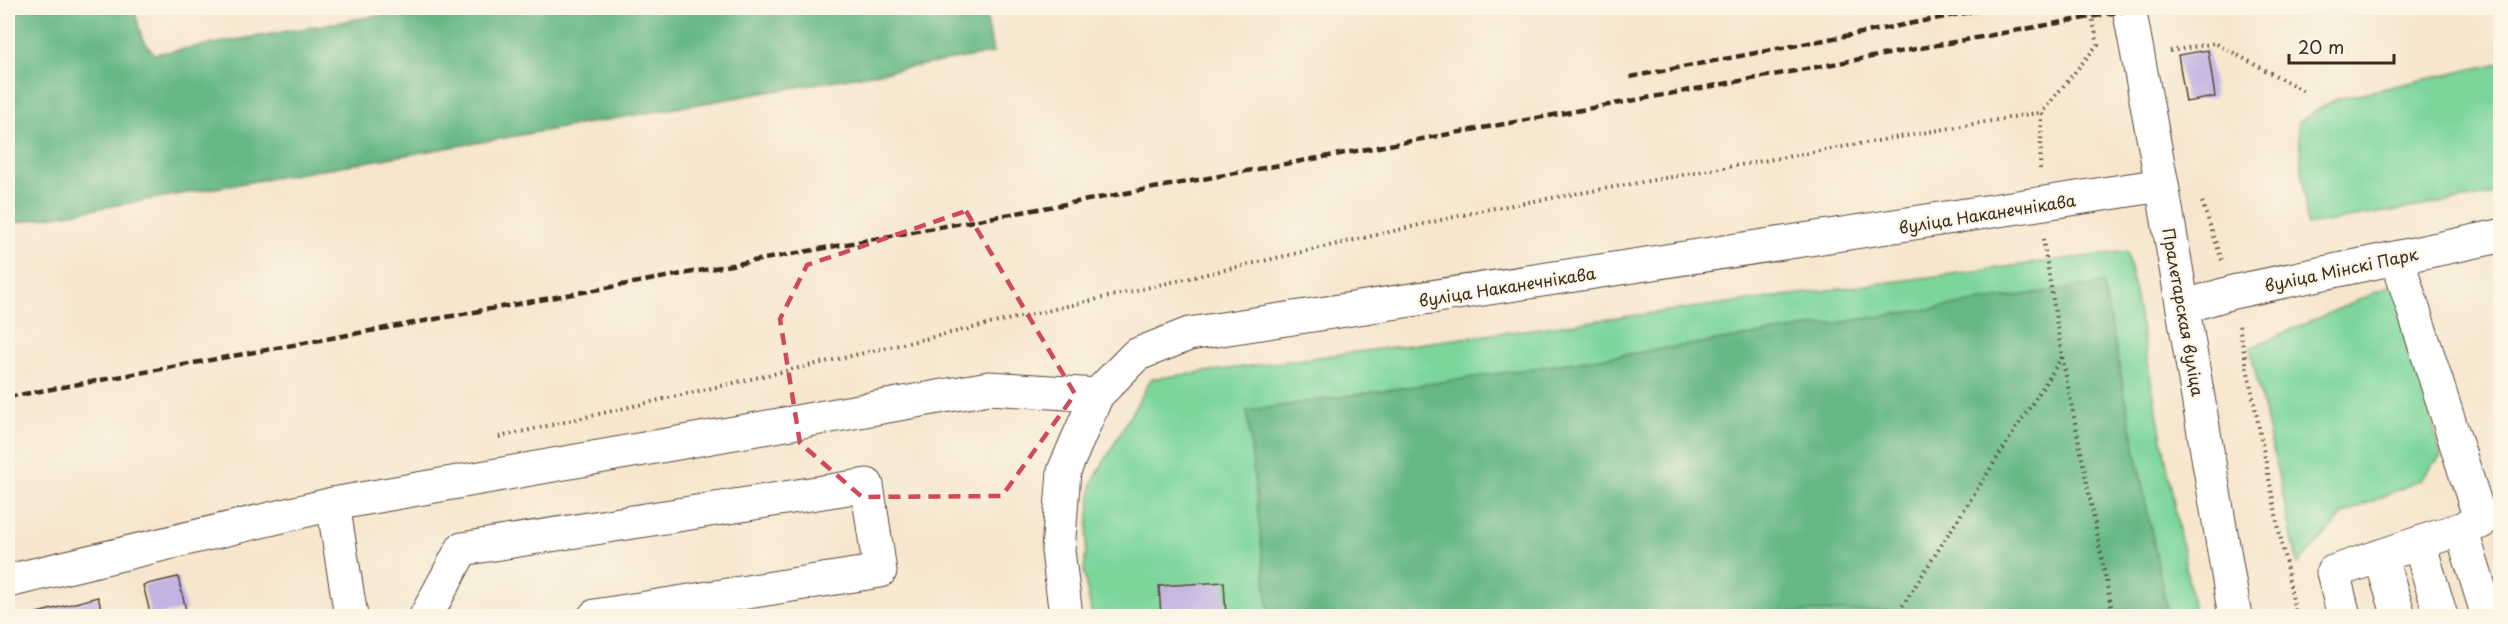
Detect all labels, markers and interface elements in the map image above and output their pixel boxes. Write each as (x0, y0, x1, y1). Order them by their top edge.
scale bar (2289, 27, 2394, 65)
text: 20 m (2298, 33, 2344, 60)
street label: вуліца Наканечнікава (1897, 187, 2077, 239)
street label: Пралетарская вуліца (2157, 226, 2211, 398)
street label: вуліца Мінскі Парк (2262, 241, 2420, 297)
street label: вуліца Наканечнікава (1417, 260, 1597, 312)

